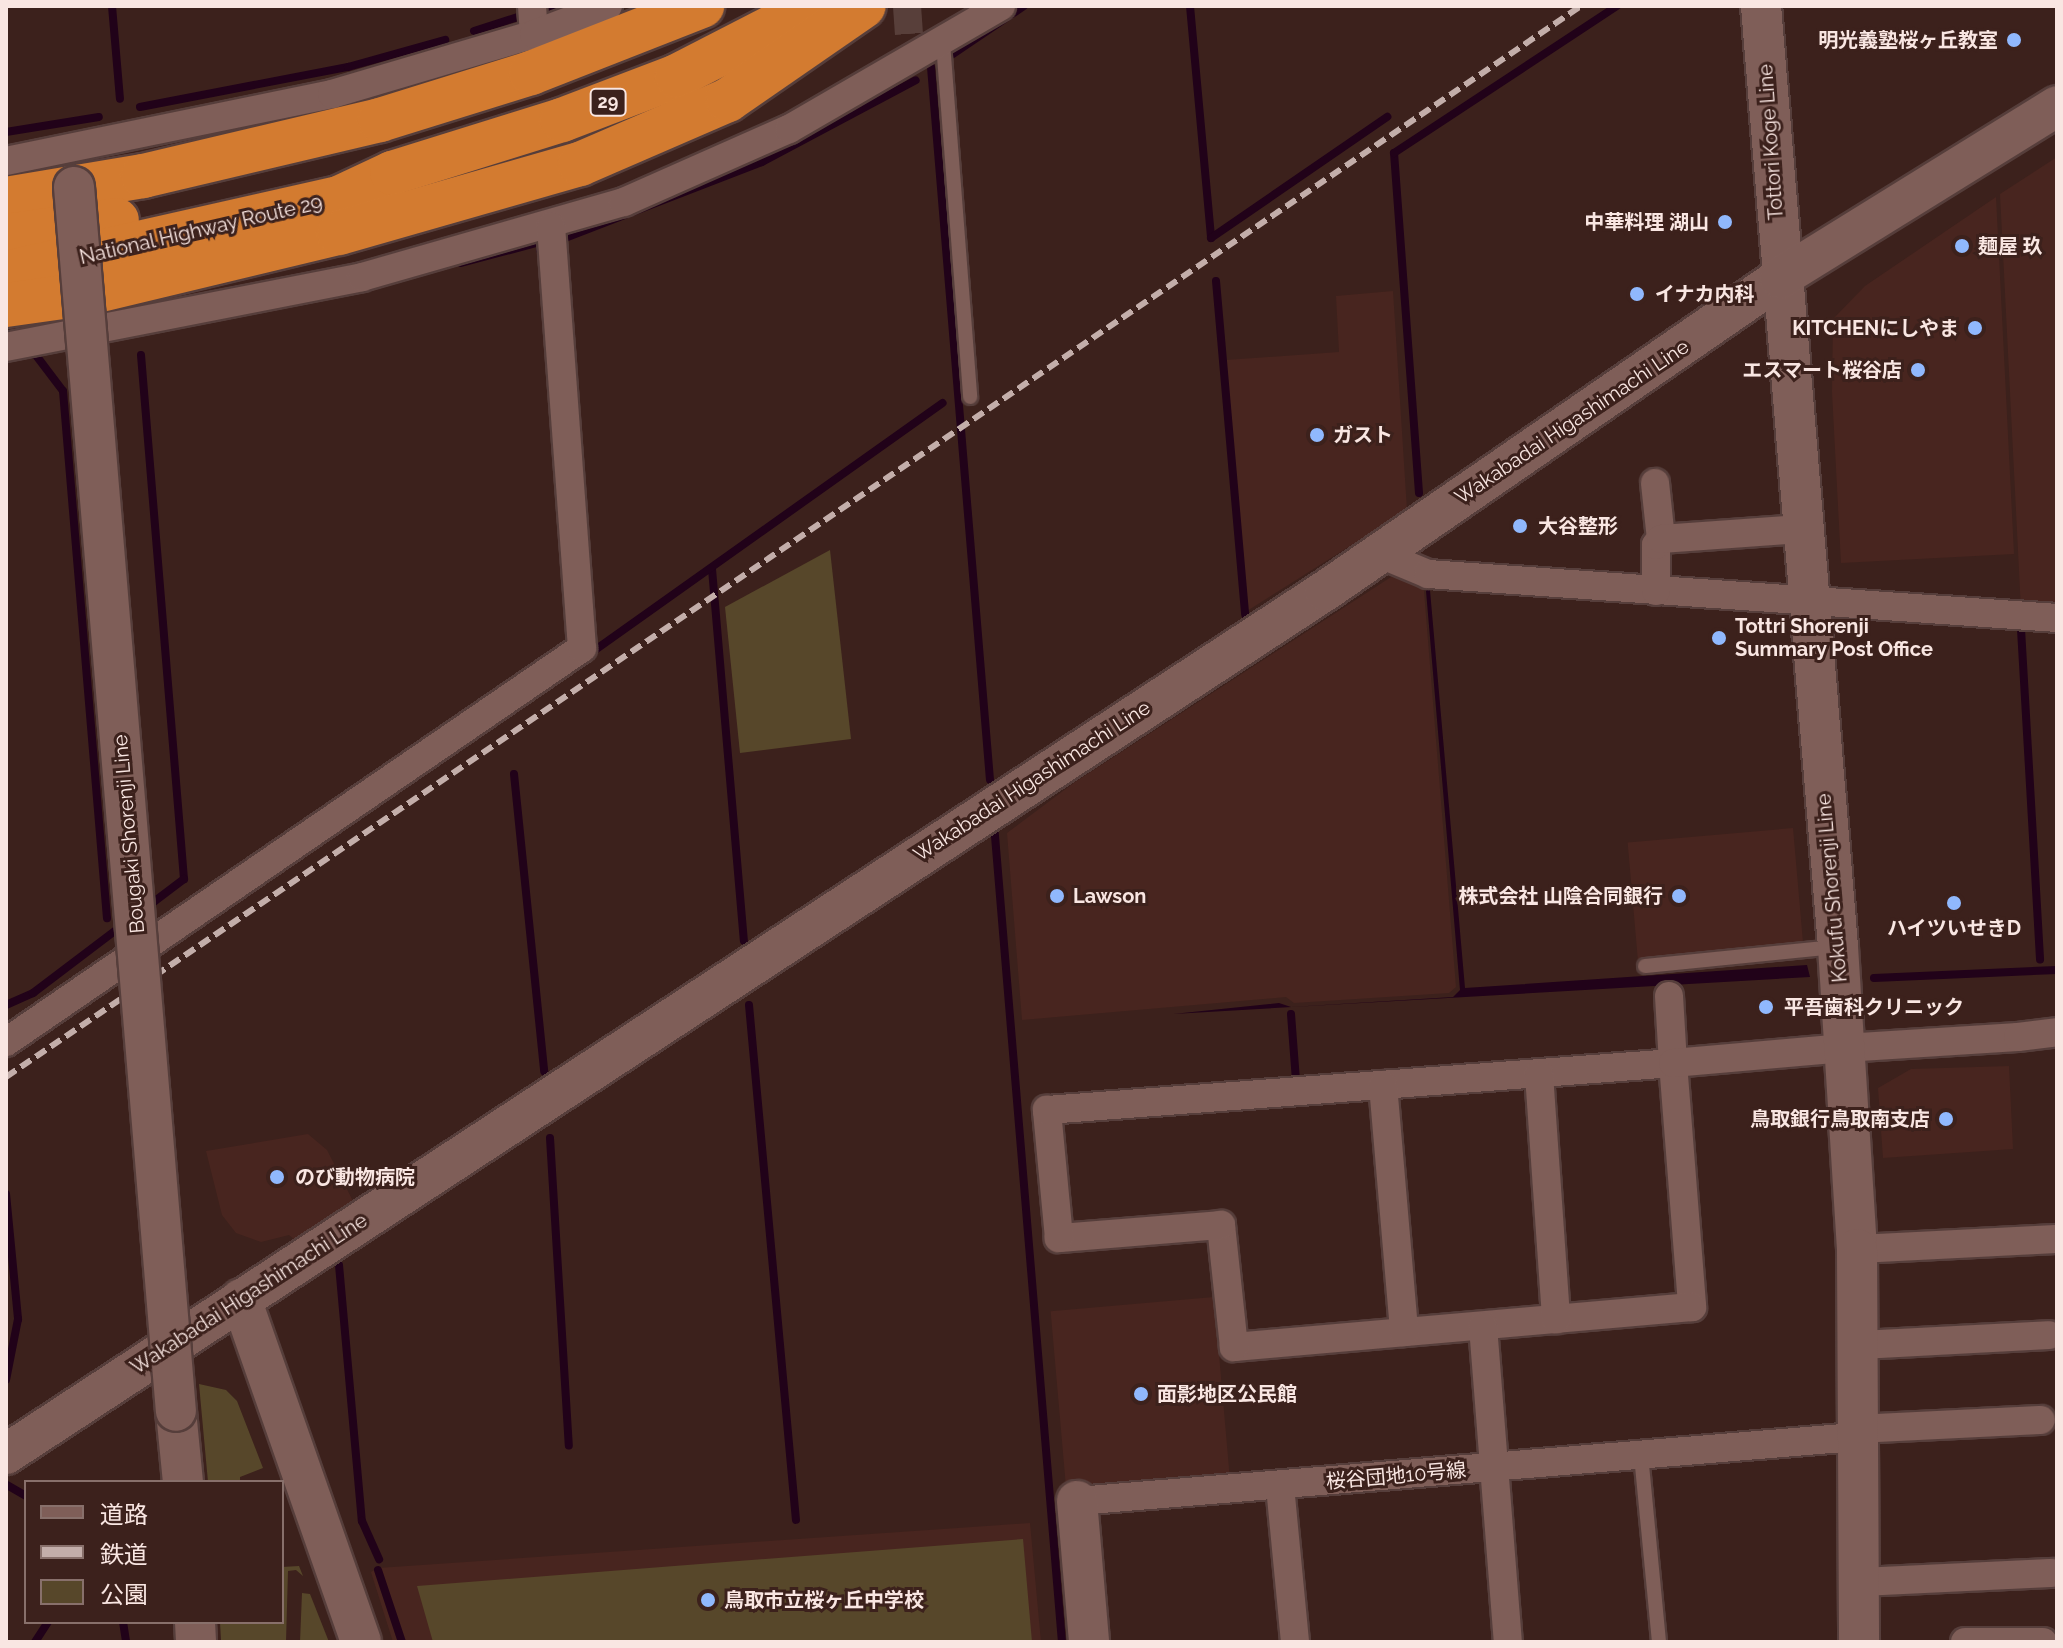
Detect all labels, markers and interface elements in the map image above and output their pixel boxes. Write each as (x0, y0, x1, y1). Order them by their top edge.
place label: 明光義塾桜ヶ丘教室 (1818, 28, 1998, 52)
marker: 明光義塾桜ヶ丘教室 (2005, 31, 2023, 49)
street label: Tottori Koge Line (1754, 63, 1788, 221)
road number: 29 (588, 88, 628, 116)
street label: National Highway Route 29 (77, 190, 325, 270)
place label: 中華料理 湖山 (1584, 210, 1709, 234)
marker: 中華料理 湖山 (1716, 213, 1734, 231)
place label: 麺屋 玖 (1978, 234, 2043, 258)
marker: 麺屋 玖 (1953, 237, 1971, 255)
place label: イナカ内科 (1655, 282, 1755, 306)
marker: イナカ内科 (1626, 283, 1648, 305)
place label: KITCHENにしやま (1792, 316, 1959, 340)
marker: KITCHENにしやま (1966, 319, 1984, 337)
street label: Wakabadai Higashimachi Line (1450, 335, 1694, 509)
place label: エスマート桜谷店 (1742, 358, 1902, 382)
marker: エスマート桜谷店 (1909, 361, 1927, 379)
place label: ガスト (1333, 423, 1393, 447)
marker: ガスト (1308, 426, 1326, 444)
place label: 大谷整形 (1538, 514, 1618, 538)
marker: 大谷整形 (1509, 515, 1531, 537)
place label: Tottri Shorenji Summary Post Office (1735, 614, 1933, 661)
marker: Tottri Shorenji Summary Post Office (1710, 629, 1728, 647)
street label: Wakabadai Higashimachi Line (909, 695, 1155, 867)
street label: Bougaki Shorenji Line (108, 734, 150, 934)
street label: Kokufu Shorenji Line (1812, 793, 1852, 983)
place label: Lawson (1073, 884, 1146, 908)
place label: 株式会社 山陰合同銀行 (1458, 884, 1663, 908)
marker: Lawson (1048, 887, 1066, 905)
marker: 株式会社 山陰合同銀行 (1670, 887, 1688, 905)
marker: ハイツいせきD (1945, 894, 1963, 912)
place label: ハイツいせきD (1887, 916, 2021, 940)
place label: 平吾歯科クリニック (1784, 995, 1964, 1019)
marker: 平吾歯科クリニック (1755, 996, 1777, 1018)
place label: 鳥取銀行鳥取南支店 (1750, 1107, 1930, 1131)
marker: 鳥取銀行鳥取南支店 (1937, 1110, 1955, 1128)
place label: のび動物病院 (295, 1165, 415, 1189)
marker: のび動物病院 (266, 1166, 288, 1188)
street label: Wakabadai Higashimachi Line (126, 1208, 372, 1380)
place label: 面影地区公民館 (1157, 1382, 1297, 1406)
marker: 面影地区公民館 (1132, 1385, 1150, 1403)
street label: 桜谷団地10号線 (1325, 1458, 1467, 1494)
legend (24, 1480, 284, 1624)
text: 道路 (100, 1500, 148, 1529)
text: 鉄道 (100, 1540, 148, 1569)
text: 公園 (100, 1580, 148, 1609)
place label: 鳥取市立桜ヶ丘中学校 (724, 1588, 924, 1612)
marker: 鳥取市立桜ヶ丘中学校 (699, 1591, 717, 1609)

